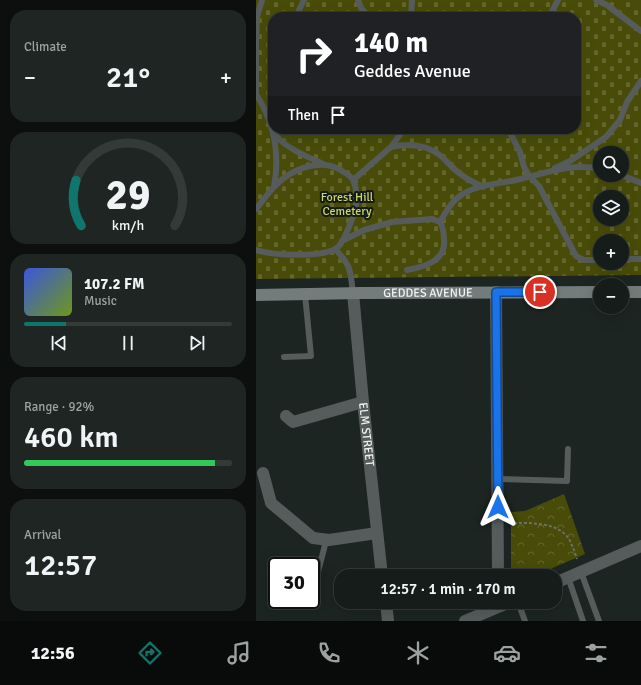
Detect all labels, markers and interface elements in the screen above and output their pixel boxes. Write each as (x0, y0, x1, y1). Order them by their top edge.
text: 140 m (354, 26, 428, 60)
icon: right (288, 28, 340, 80)
text: Climate (24, 39, 67, 55)
text: 21° (106, 59, 150, 96)
text: Geddes Avenue (354, 60, 471, 82)
text: − (24, 64, 36, 91)
text: + (220, 64, 232, 91)
icon: arrive (327, 104, 349, 126)
text: Then (288, 106, 319, 124)
map controls (593, 146, 629, 314)
button: search (593, 146, 629, 182)
text: 29 (106, 170, 150, 221)
park label: Forest Hill Cemetery (321, 190, 374, 219)
button: layers (593, 190, 629, 226)
text: km/h (112, 217, 144, 234)
button: + (593, 234, 629, 270)
text: 107.2 FM (84, 275, 145, 293)
pin (523, 275, 557, 309)
button: − (593, 278, 629, 314)
icon: arrive (529, 281, 551, 303)
street label: GEDDES AVENUE (383, 285, 473, 300)
text: Music (84, 293, 117, 309)
icon: previous (48, 332, 70, 354)
icon: pause (117, 332, 139, 354)
icon: next (186, 332, 208, 354)
text: Range · 92% (24, 399, 94, 415)
street label: ELM STREET (356, 402, 377, 467)
text: 460 km (24, 419, 119, 456)
position arrow (477, 486, 519, 528)
text: Arrival (24, 527, 61, 543)
text: 12:57 (24, 547, 97, 584)
speed limit sign: 30 (268, 557, 320, 609)
text: 12:57 · 1 min · 170 m (381, 580, 515, 598)
icon: directions (136, 639, 164, 667)
icon: music (225, 639, 253, 667)
icon: phone (315, 639, 343, 667)
icon: climate (404, 639, 432, 667)
icon: car (493, 639, 521, 667)
icon: filters (582, 639, 610, 667)
text: 12:56 (31, 642, 75, 664)

